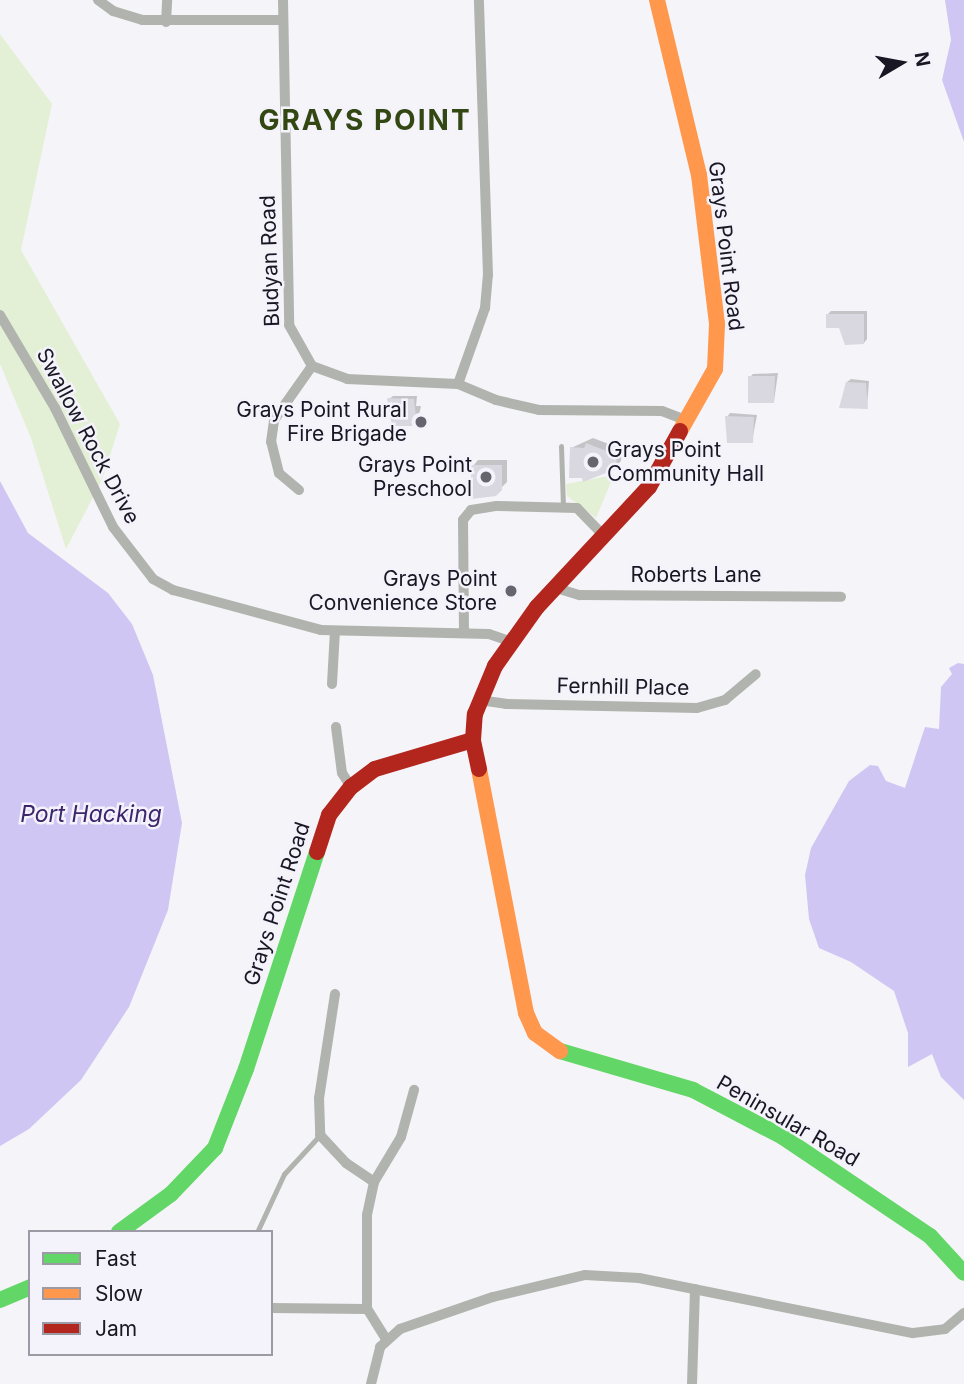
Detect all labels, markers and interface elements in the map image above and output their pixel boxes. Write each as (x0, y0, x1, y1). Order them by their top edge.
north arrow (866, 28, 936, 98)
text: N (910, 50, 935, 68)
district label: GRAYS POINT (260, 103, 470, 137)
street label: Grays Point Road (703, 160, 749, 332)
street label: Budyan Road (255, 195, 285, 327)
street label: Swallow Rock Drive (31, 344, 145, 528)
place label: Grays Point Rural Fire Brigade (236, 397, 407, 447)
marker: Grays Point Rural Fire Brigade (413, 414, 429, 430)
place label: Grays Point Community Hall (607, 437, 764, 487)
place label: Grays Point Preschool (358, 452, 472, 502)
marker: Grays Point Community Hall (585, 454, 601, 470)
marker: Grays Point Preschool (478, 469, 494, 485)
street label: Roberts Lane (630, 562, 762, 588)
place label: Grays Point Convenience Store (309, 566, 497, 616)
marker: Grays Point Convenience Store (503, 583, 519, 599)
street label: Fernhill Place (557, 673, 689, 701)
water label: Port Hacking (20, 800, 162, 828)
street label: Grays Point Road (239, 819, 315, 989)
street label: Peninsular Road (712, 1070, 864, 1172)
legend (28, 1230, 273, 1356)
text: Fast (95, 1246, 137, 1271)
text: Slow (95, 1281, 143, 1306)
text: Jam (95, 1316, 137, 1341)

